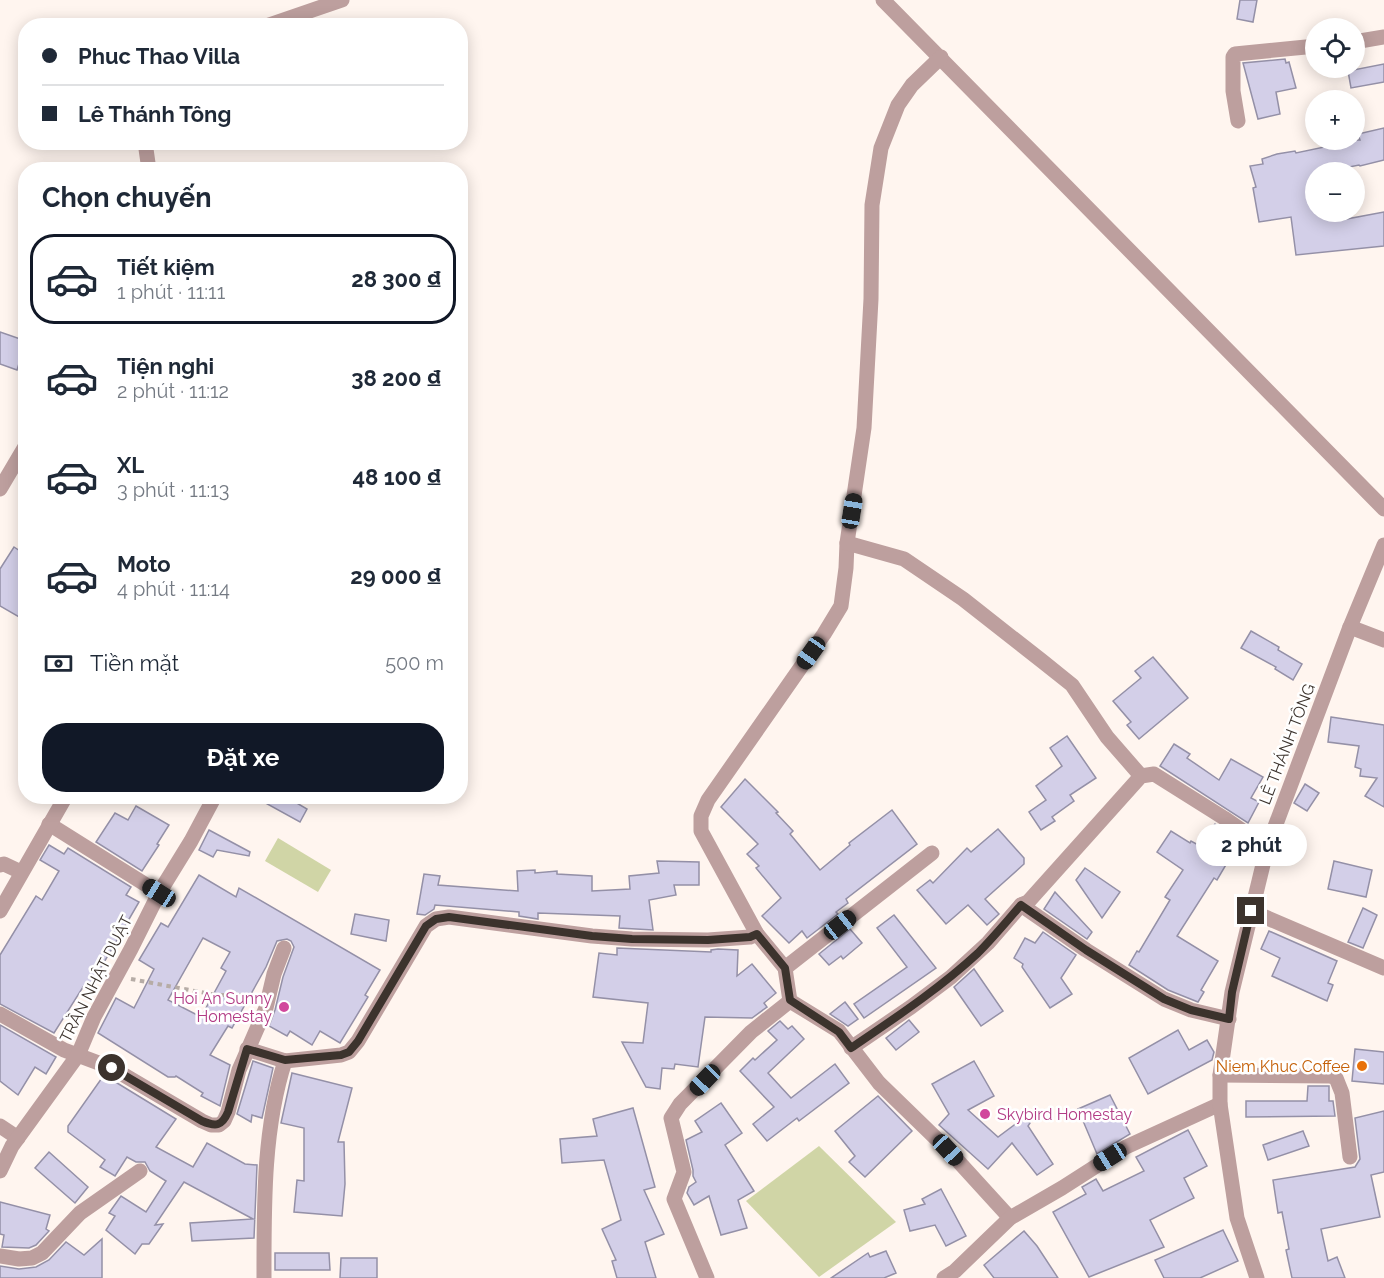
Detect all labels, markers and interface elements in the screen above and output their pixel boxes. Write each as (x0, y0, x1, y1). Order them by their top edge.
map controls (1305, 18, 1365, 222)
button: locate (1305, 18, 1365, 78)
text: Phuc Thao Villa (78, 43, 240, 69)
button: + (1305, 90, 1365, 150)
text: Lê Thánh Tông (78, 101, 231, 127)
button: − (1305, 162, 1365, 222)
text: Chọn chuyến (42, 182, 211, 213)
icon: car (45, 252, 99, 306)
text: Tiết kiệm (117, 254, 215, 280)
text: 28 300 ₫ (351, 266, 441, 292)
text: 1 phút · 11:11 (117, 280, 225, 304)
icon: car (45, 351, 99, 405)
text: Tiện nghi (117, 353, 214, 379)
text: 38 200 ₫ (351, 365, 441, 391)
text: 2 phút · 11:12 (117, 379, 229, 403)
icon: car (45, 450, 99, 504)
text: XL (117, 452, 144, 478)
text: 48 100 ₫ (353, 464, 441, 490)
text: 3 phút · 11:13 (117, 478, 229, 502)
car (840, 492, 864, 530)
icon: car (45, 549, 99, 603)
text: Moto (117, 551, 171, 577)
text: 29 000 ₫ (350, 563, 441, 589)
text: 4 phút · 11:14 (117, 577, 230, 601)
car (793, 633, 829, 673)
icon: cash (42, 647, 75, 680)
text: Tiền mặt (90, 650, 179, 676)
text: 500 m (385, 651, 444, 675)
street label: LÊ THÁNH TÔNG (1254, 680, 1319, 807)
button: Đặt xe (42, 723, 444, 792)
callout: 2 phút (1196, 824, 1306, 866)
text: 2 phút (1221, 833, 1282, 857)
car (139, 876, 179, 910)
route end (1237, 897, 1264, 924)
car (820, 907, 860, 943)
street label: TRẦN NHẬT DUẬT (54, 911, 136, 1046)
place label: Hoi An Sunny Homestay (173, 989, 272, 1026)
marker: Hoi An Sunny Homestay (277, 1000, 291, 1014)
route start (98, 1054, 125, 1081)
place label: Niem Khuc Coffee (1216, 1057, 1350, 1076)
marker: Niem Khuc Coffee (1355, 1059, 1369, 1073)
car (686, 1061, 724, 1099)
place label: Skybird Homestay (997, 1105, 1132, 1124)
marker: Skybird Homestay (978, 1107, 992, 1121)
car (929, 1131, 967, 1169)
car (1090, 1140, 1130, 1174)

